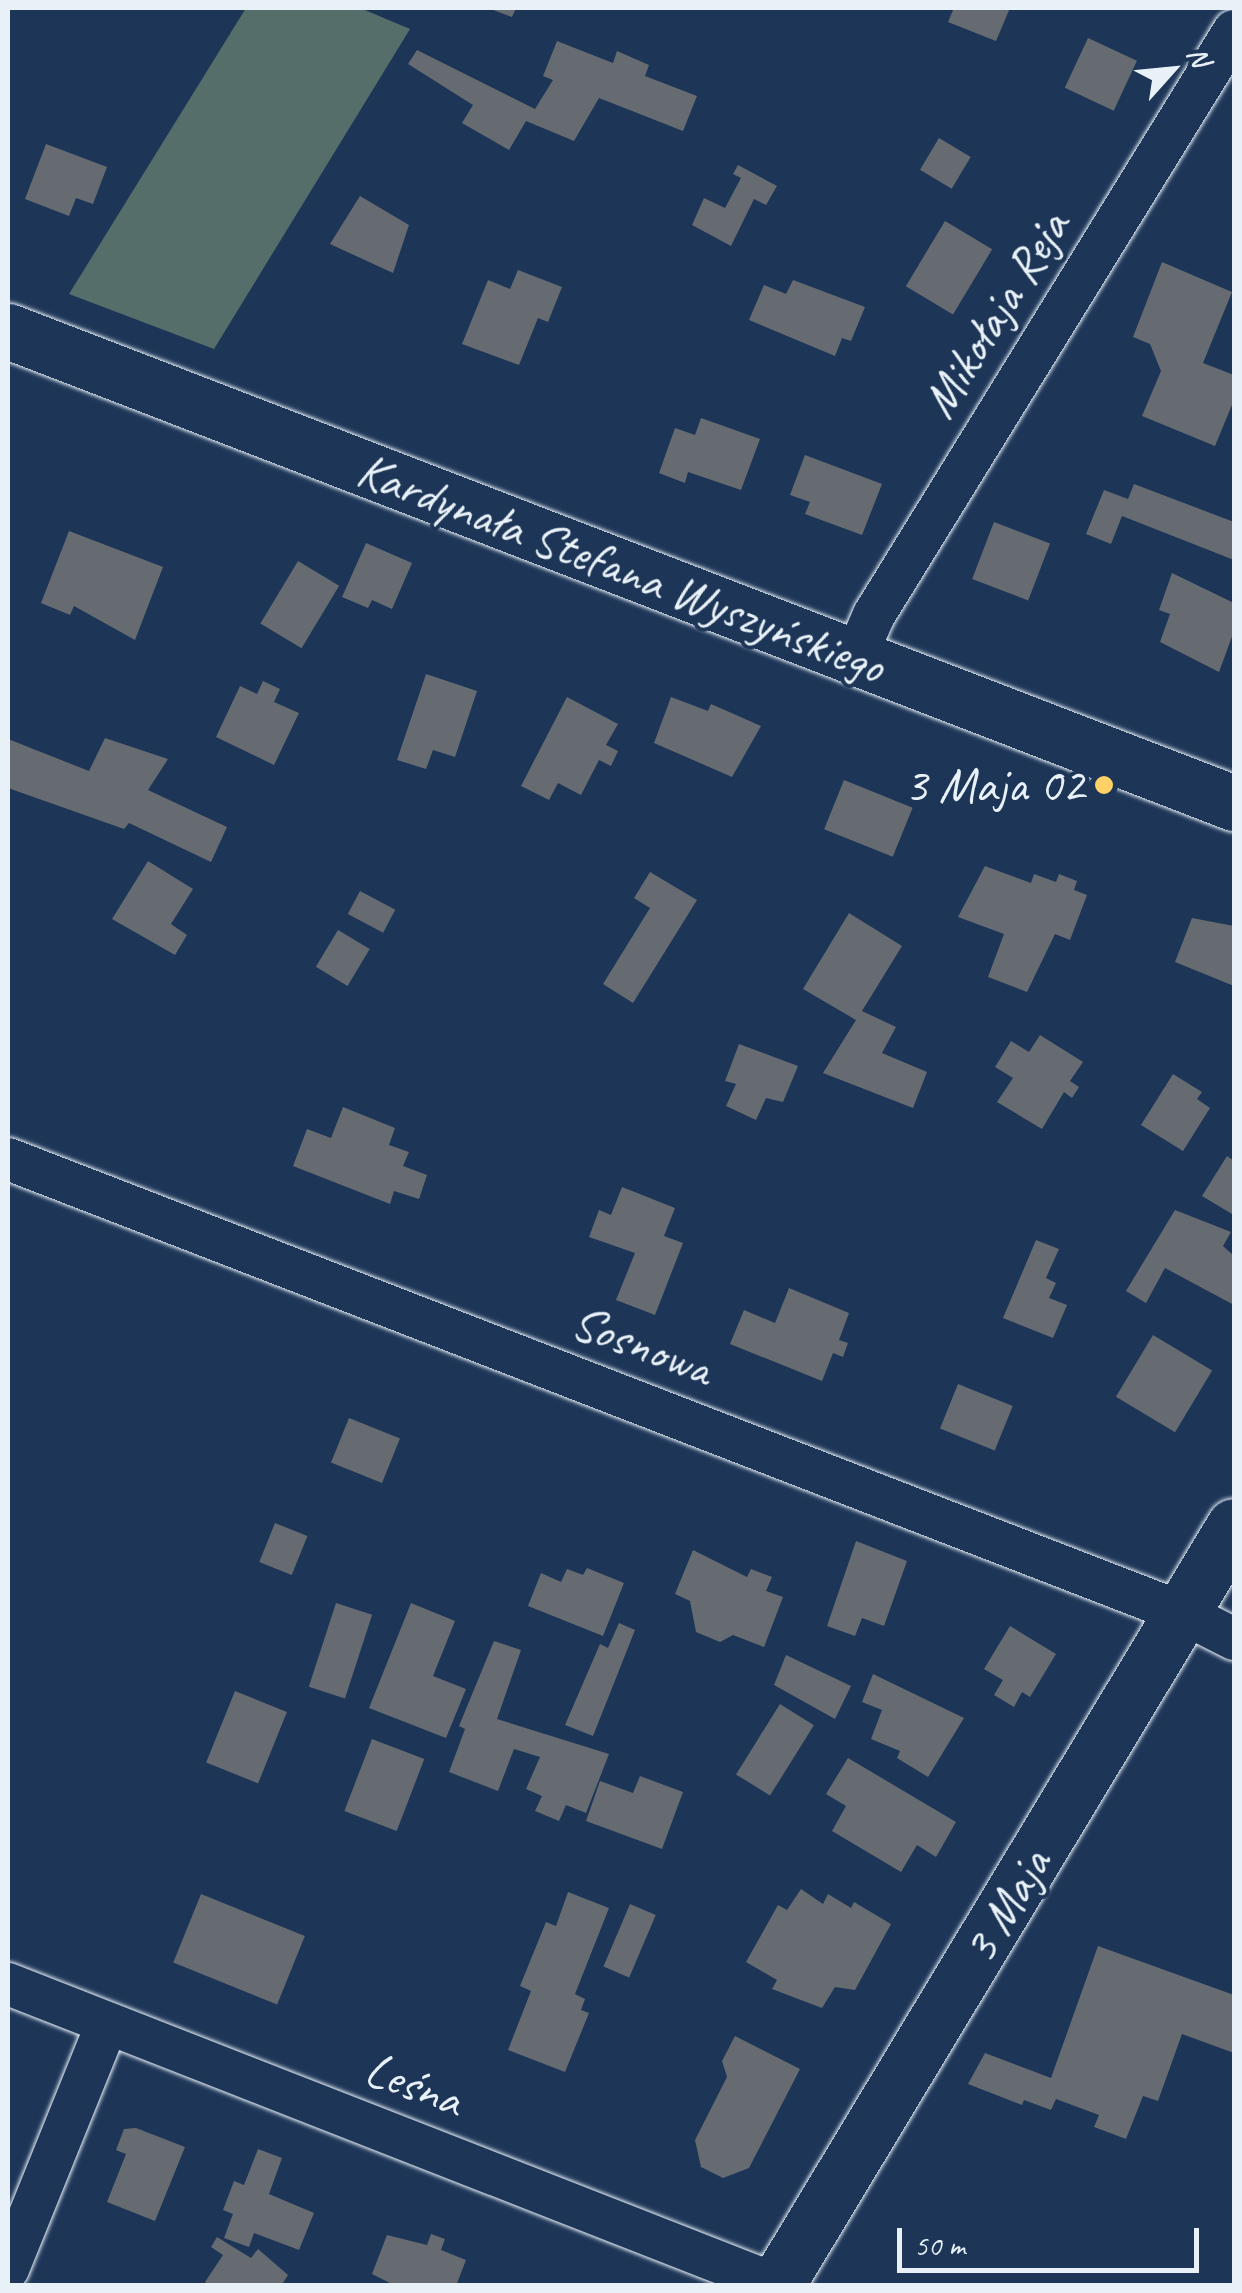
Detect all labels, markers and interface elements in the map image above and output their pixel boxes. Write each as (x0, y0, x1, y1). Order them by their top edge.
north arrow (1122, 20, 1222, 120)
text: N (1180, 40, 1219, 72)
street label: Mikołaja Reja (909, 201, 1081, 427)
street label: Kardynała Stefana Wyszyńskiego (350, 440, 892, 696)
place label: 3 Maja 02 (904, 755, 1084, 815)
marker: 3 Maja 02 (1093, 774, 1115, 796)
street label: Sosnowa (564, 1291, 720, 1399)
street label: 3 Maja (949, 1838, 1063, 1974)
street label: Leśna (357, 2038, 471, 2130)
scale bar (902, 2208, 1204, 2270)
text: 50 m (914, 2226, 965, 2264)

